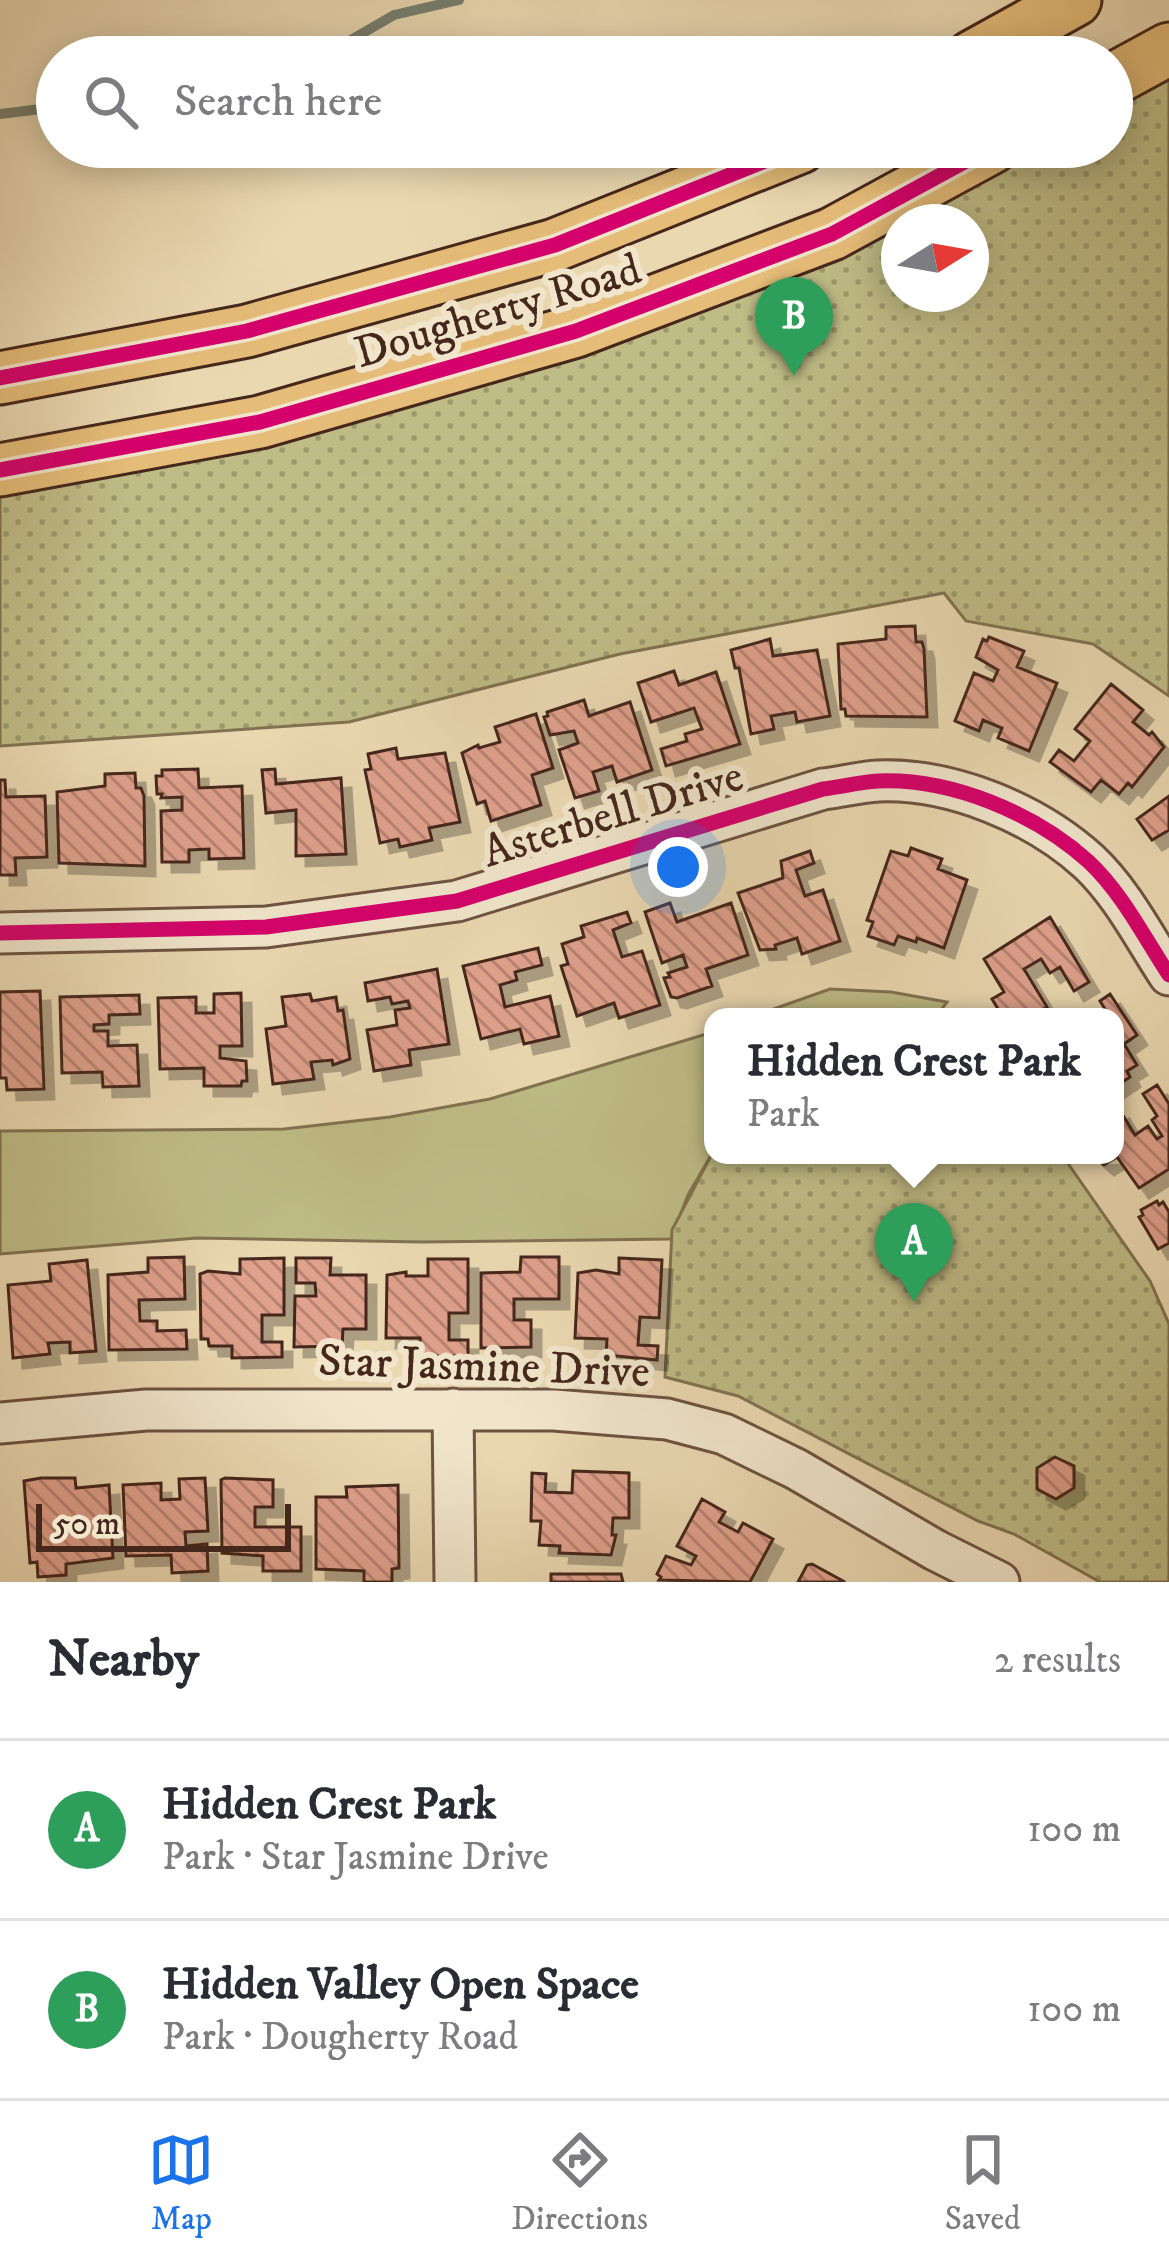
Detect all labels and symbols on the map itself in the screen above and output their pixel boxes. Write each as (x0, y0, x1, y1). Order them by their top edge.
north arrow (881, 204, 989, 312)
street label: Dougherty Road (348, 242, 648, 382)
pin: B (755, 277, 833, 376)
street label: Asterbell Drive (476, 749, 750, 881)
your location (648, 837, 708, 897)
pin: A (875, 1203, 953, 1302)
street label: Star Jasmine Drive (317, 1333, 651, 1401)
scale bar (36, 1498, 291, 1551)

